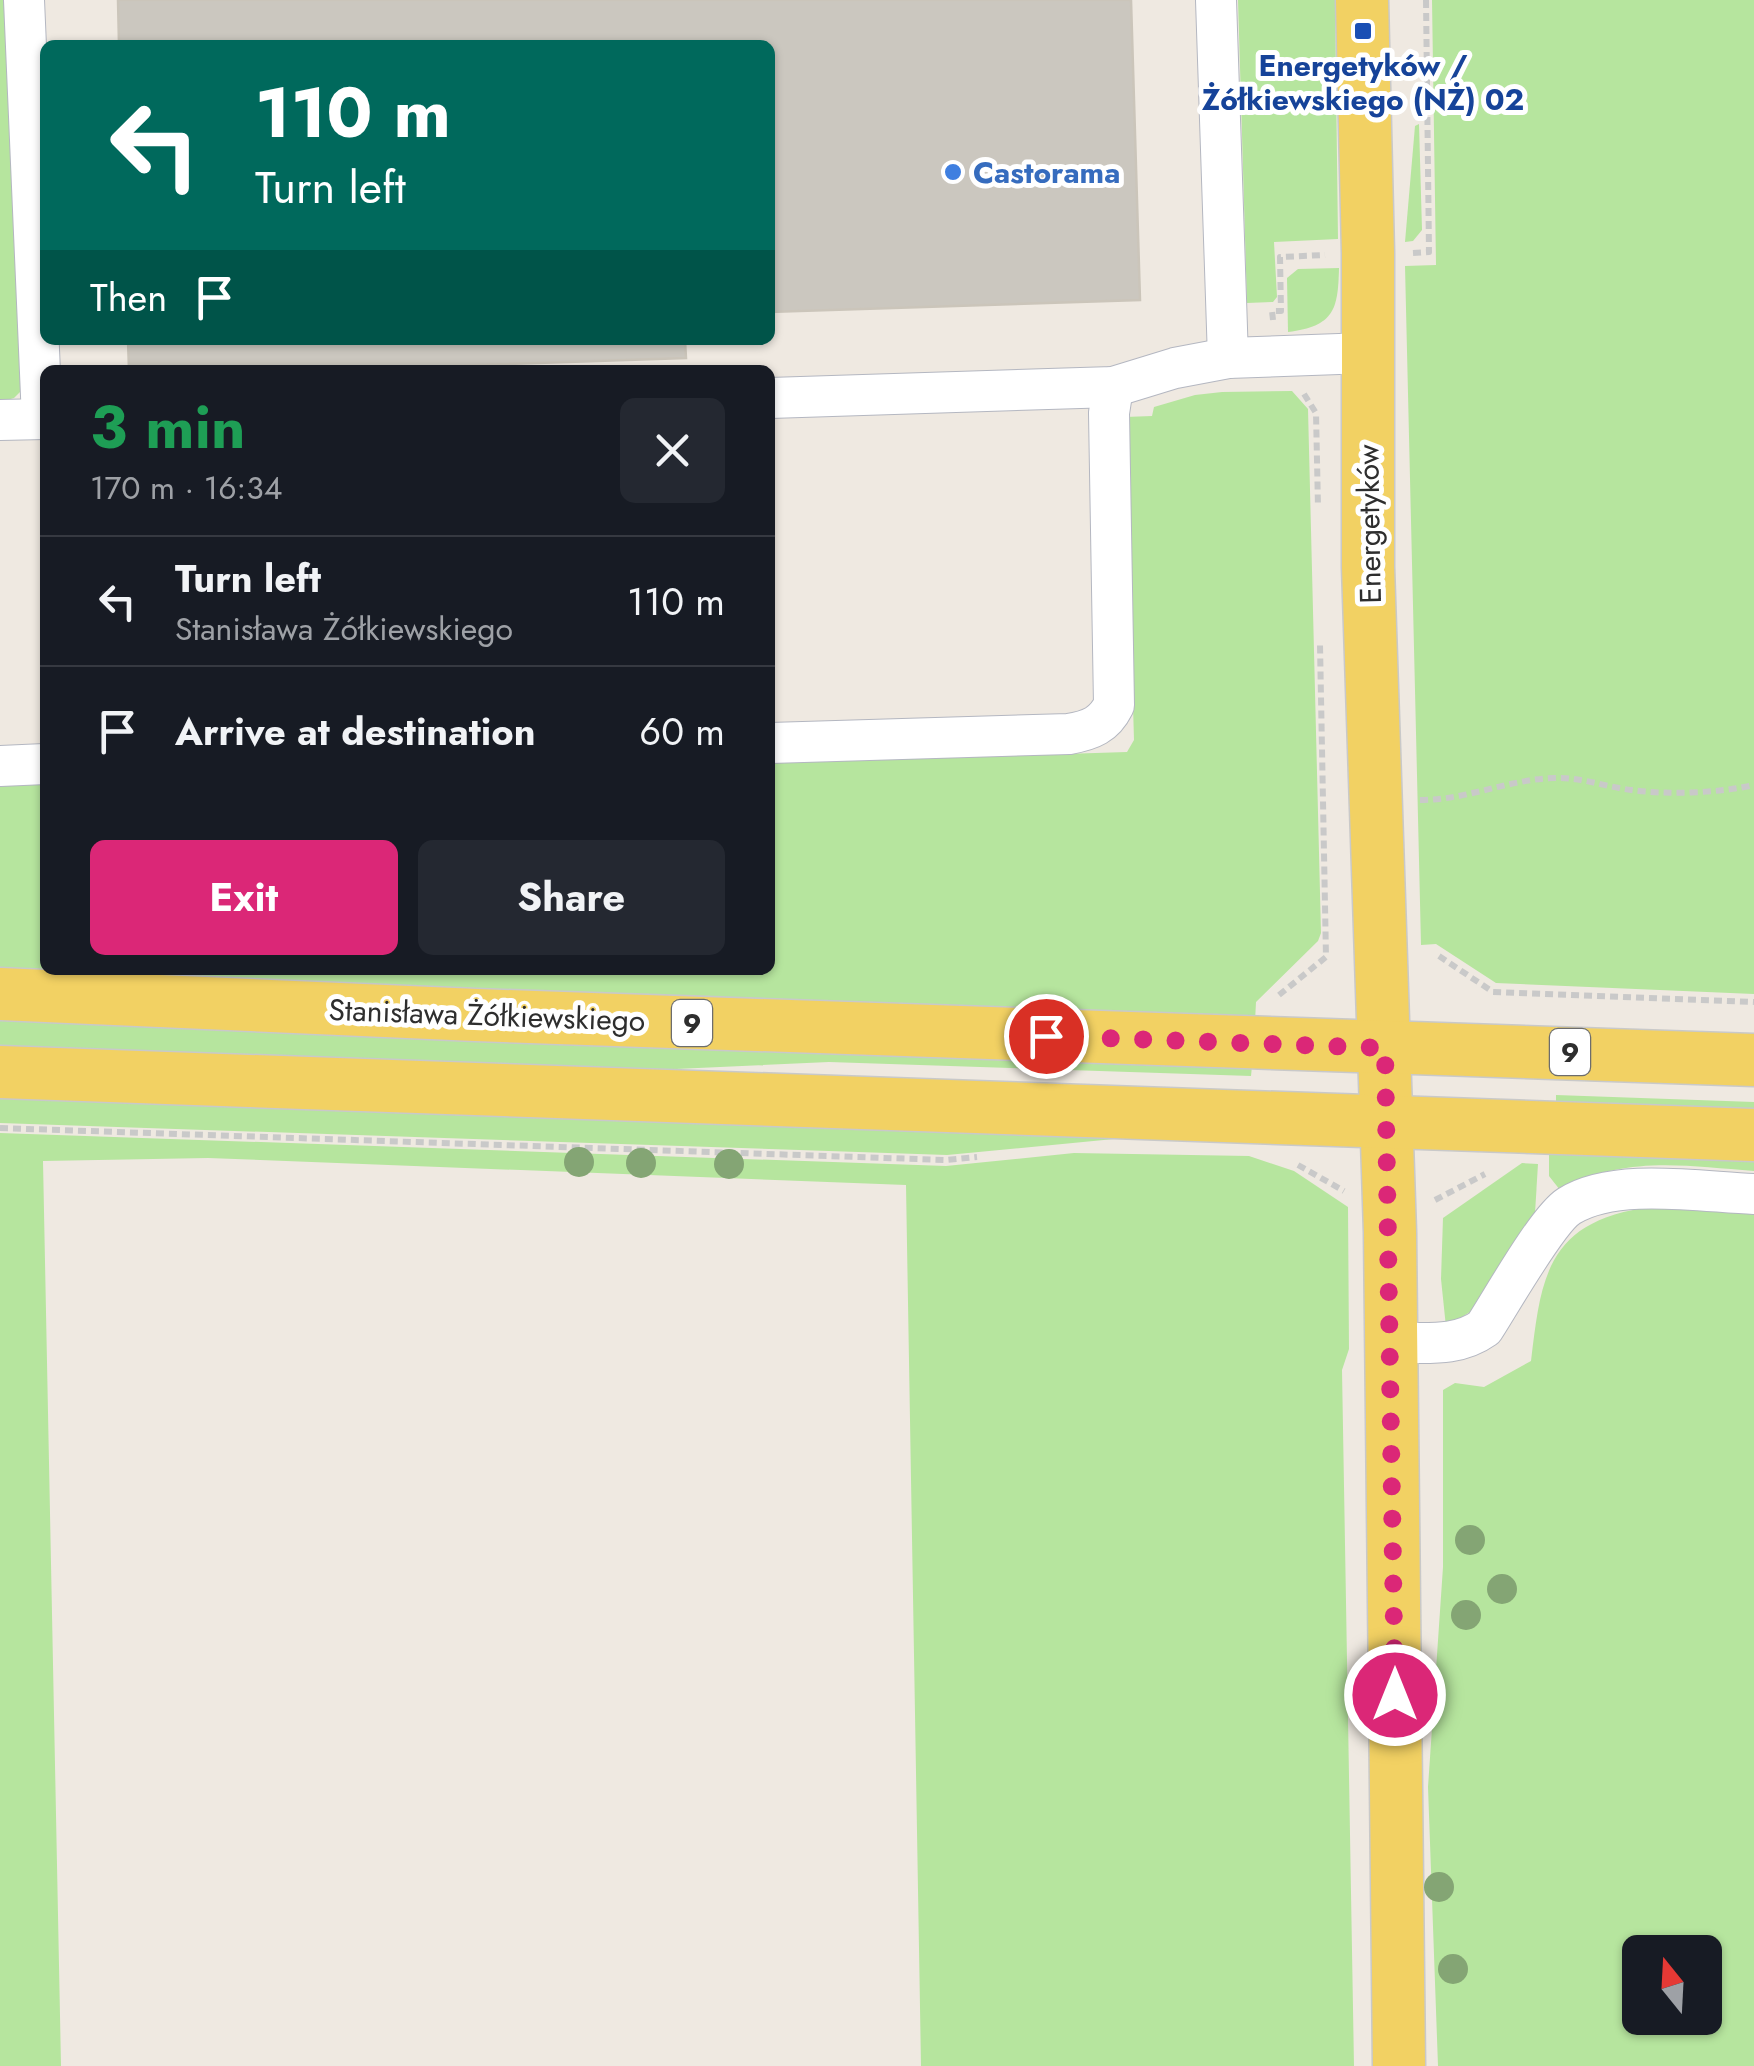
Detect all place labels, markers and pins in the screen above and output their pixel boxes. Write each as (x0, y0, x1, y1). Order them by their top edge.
marker: Energetyków / Żółkiewskiego (NŻ) 02 (1352, 20, 1374, 42)
place label: Energetyków / Żółkiewskiego (NŻ) 02 (1202, 44, 1524, 121)
place label: Castorama (973, 151, 1120, 194)
marker: Castorama (942, 161, 964, 183)
pin (1004, 994, 1089, 1079)

